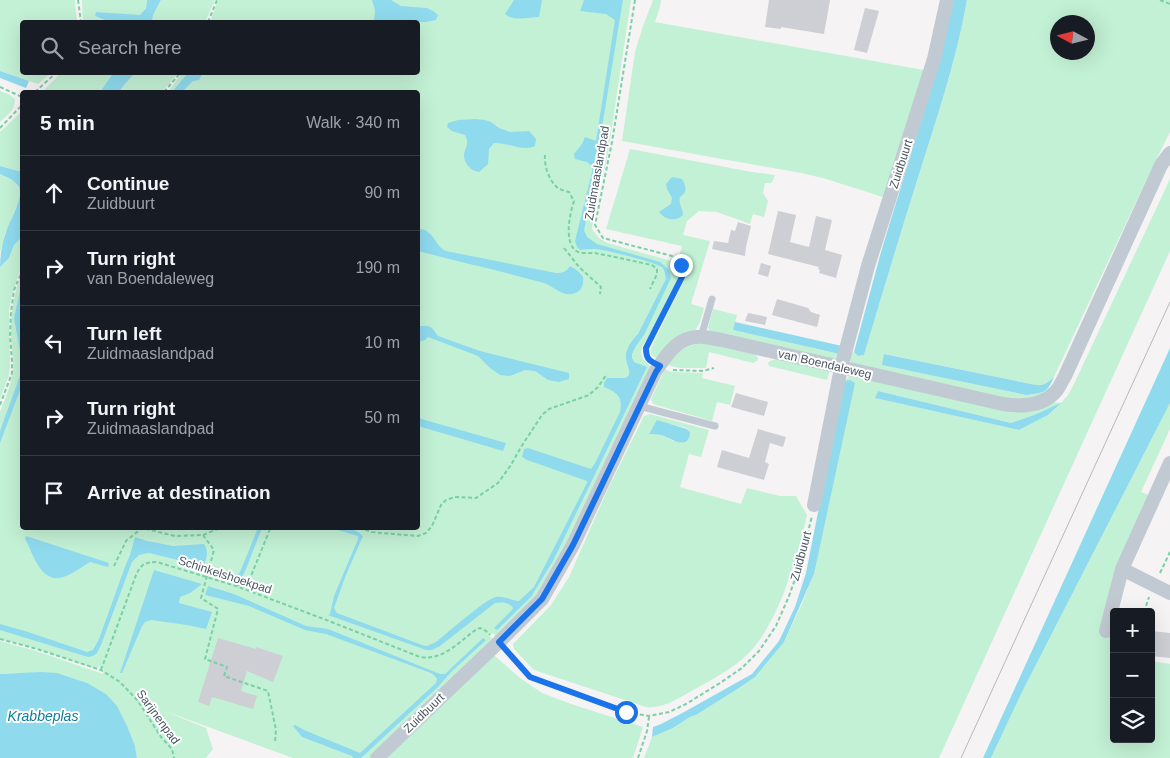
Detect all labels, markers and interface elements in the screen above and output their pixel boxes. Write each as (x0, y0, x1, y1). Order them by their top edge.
north arrow (1050, 15, 1095, 60)
search box (20, 20, 420, 75)
icon: search (38, 34, 66, 62)
text: Search here (78, 37, 182, 58)
text: 5 min (40, 111, 95, 134)
text: Walk · 340 m (306, 114, 400, 131)
street label: Zuidmaaslandpad (582, 125, 612, 221)
street label: Zuidbuurt (887, 137, 916, 190)
text: Continue (87, 173, 169, 194)
icon: ahead (40, 179, 68, 207)
text: 90 m (364, 184, 400, 201)
text: Zuidbuurt (87, 195, 155, 212)
text: Turn right (87, 248, 175, 269)
icon: right (40, 254, 68, 282)
route end (670, 254, 693, 277)
text: 190 m (356, 259, 400, 276)
text: van Boendaleweg (87, 270, 214, 287)
text: Turn left (87, 323, 162, 344)
icon: left (40, 329, 68, 357)
text: 10 m (364, 334, 400, 351)
text: Zuidmaaslandpad (87, 345, 214, 362)
street label: van Boendaleweg (777, 346, 873, 382)
text: Turn right (87, 398, 175, 419)
icon: right (40, 404, 68, 432)
text: 50 m (364, 409, 400, 426)
text: Zuidmaaslandpad (87, 420, 214, 437)
icon: arrive (40, 479, 68, 507)
text: Arrive at destination (87, 482, 271, 503)
street label: Zuidbuurt (788, 529, 814, 582)
street label: Schinkelshoekpad (177, 553, 273, 597)
map controls (1110, 608, 1155, 743)
button: + (1110, 608, 1155, 653)
button: − (1110, 653, 1155, 698)
street label: Sarijnenpad (134, 687, 182, 747)
street label: Zuidbuurt (401, 690, 448, 736)
button: layers (1110, 698, 1155, 743)
route start (615, 701, 638, 724)
water label: Krabbeplas (8, 708, 78, 724)

